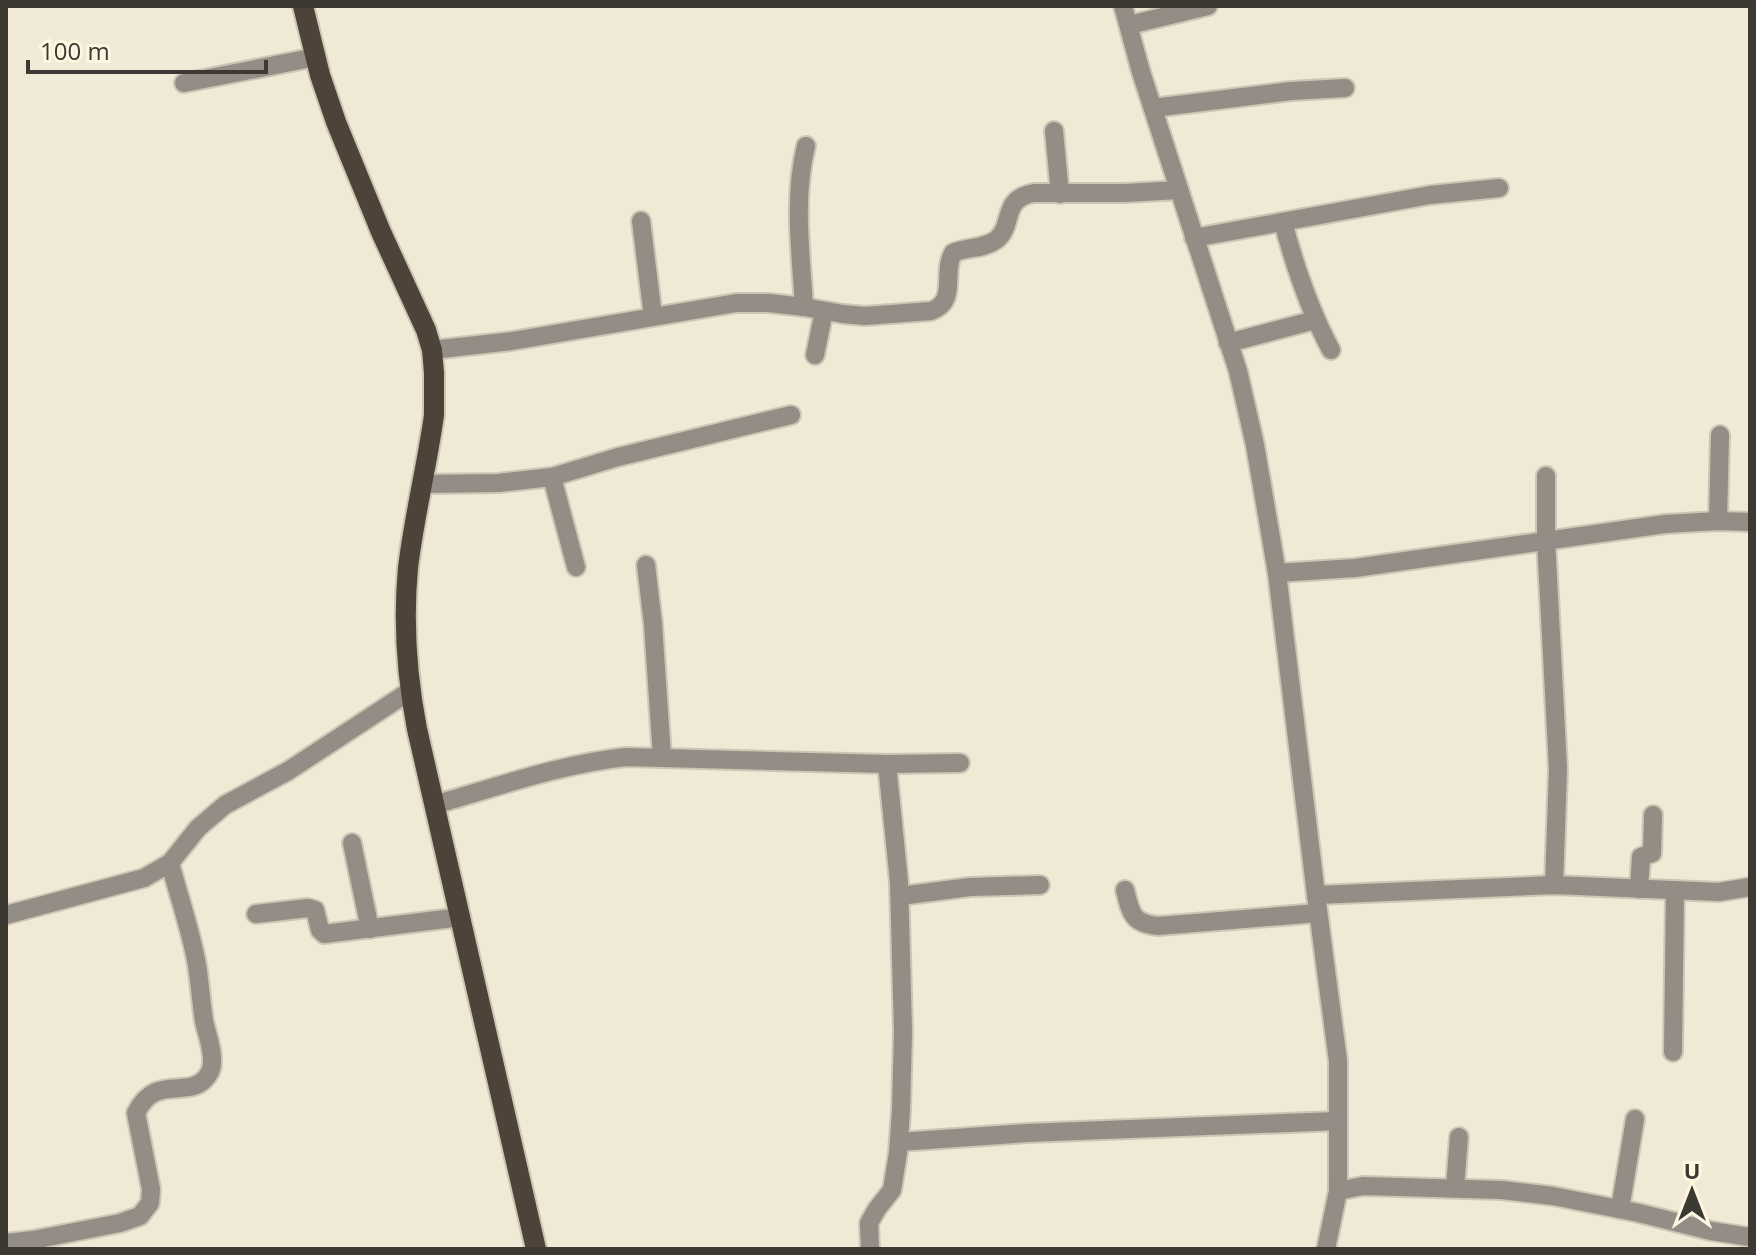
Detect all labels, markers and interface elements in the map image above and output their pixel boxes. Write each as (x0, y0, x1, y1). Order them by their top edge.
scale bar (28, 24, 266, 74)
text: 100 m (40, 34, 110, 67)
north arrow (1652, 1151, 1732, 1231)
text: U (1684, 1155, 1700, 1185)

